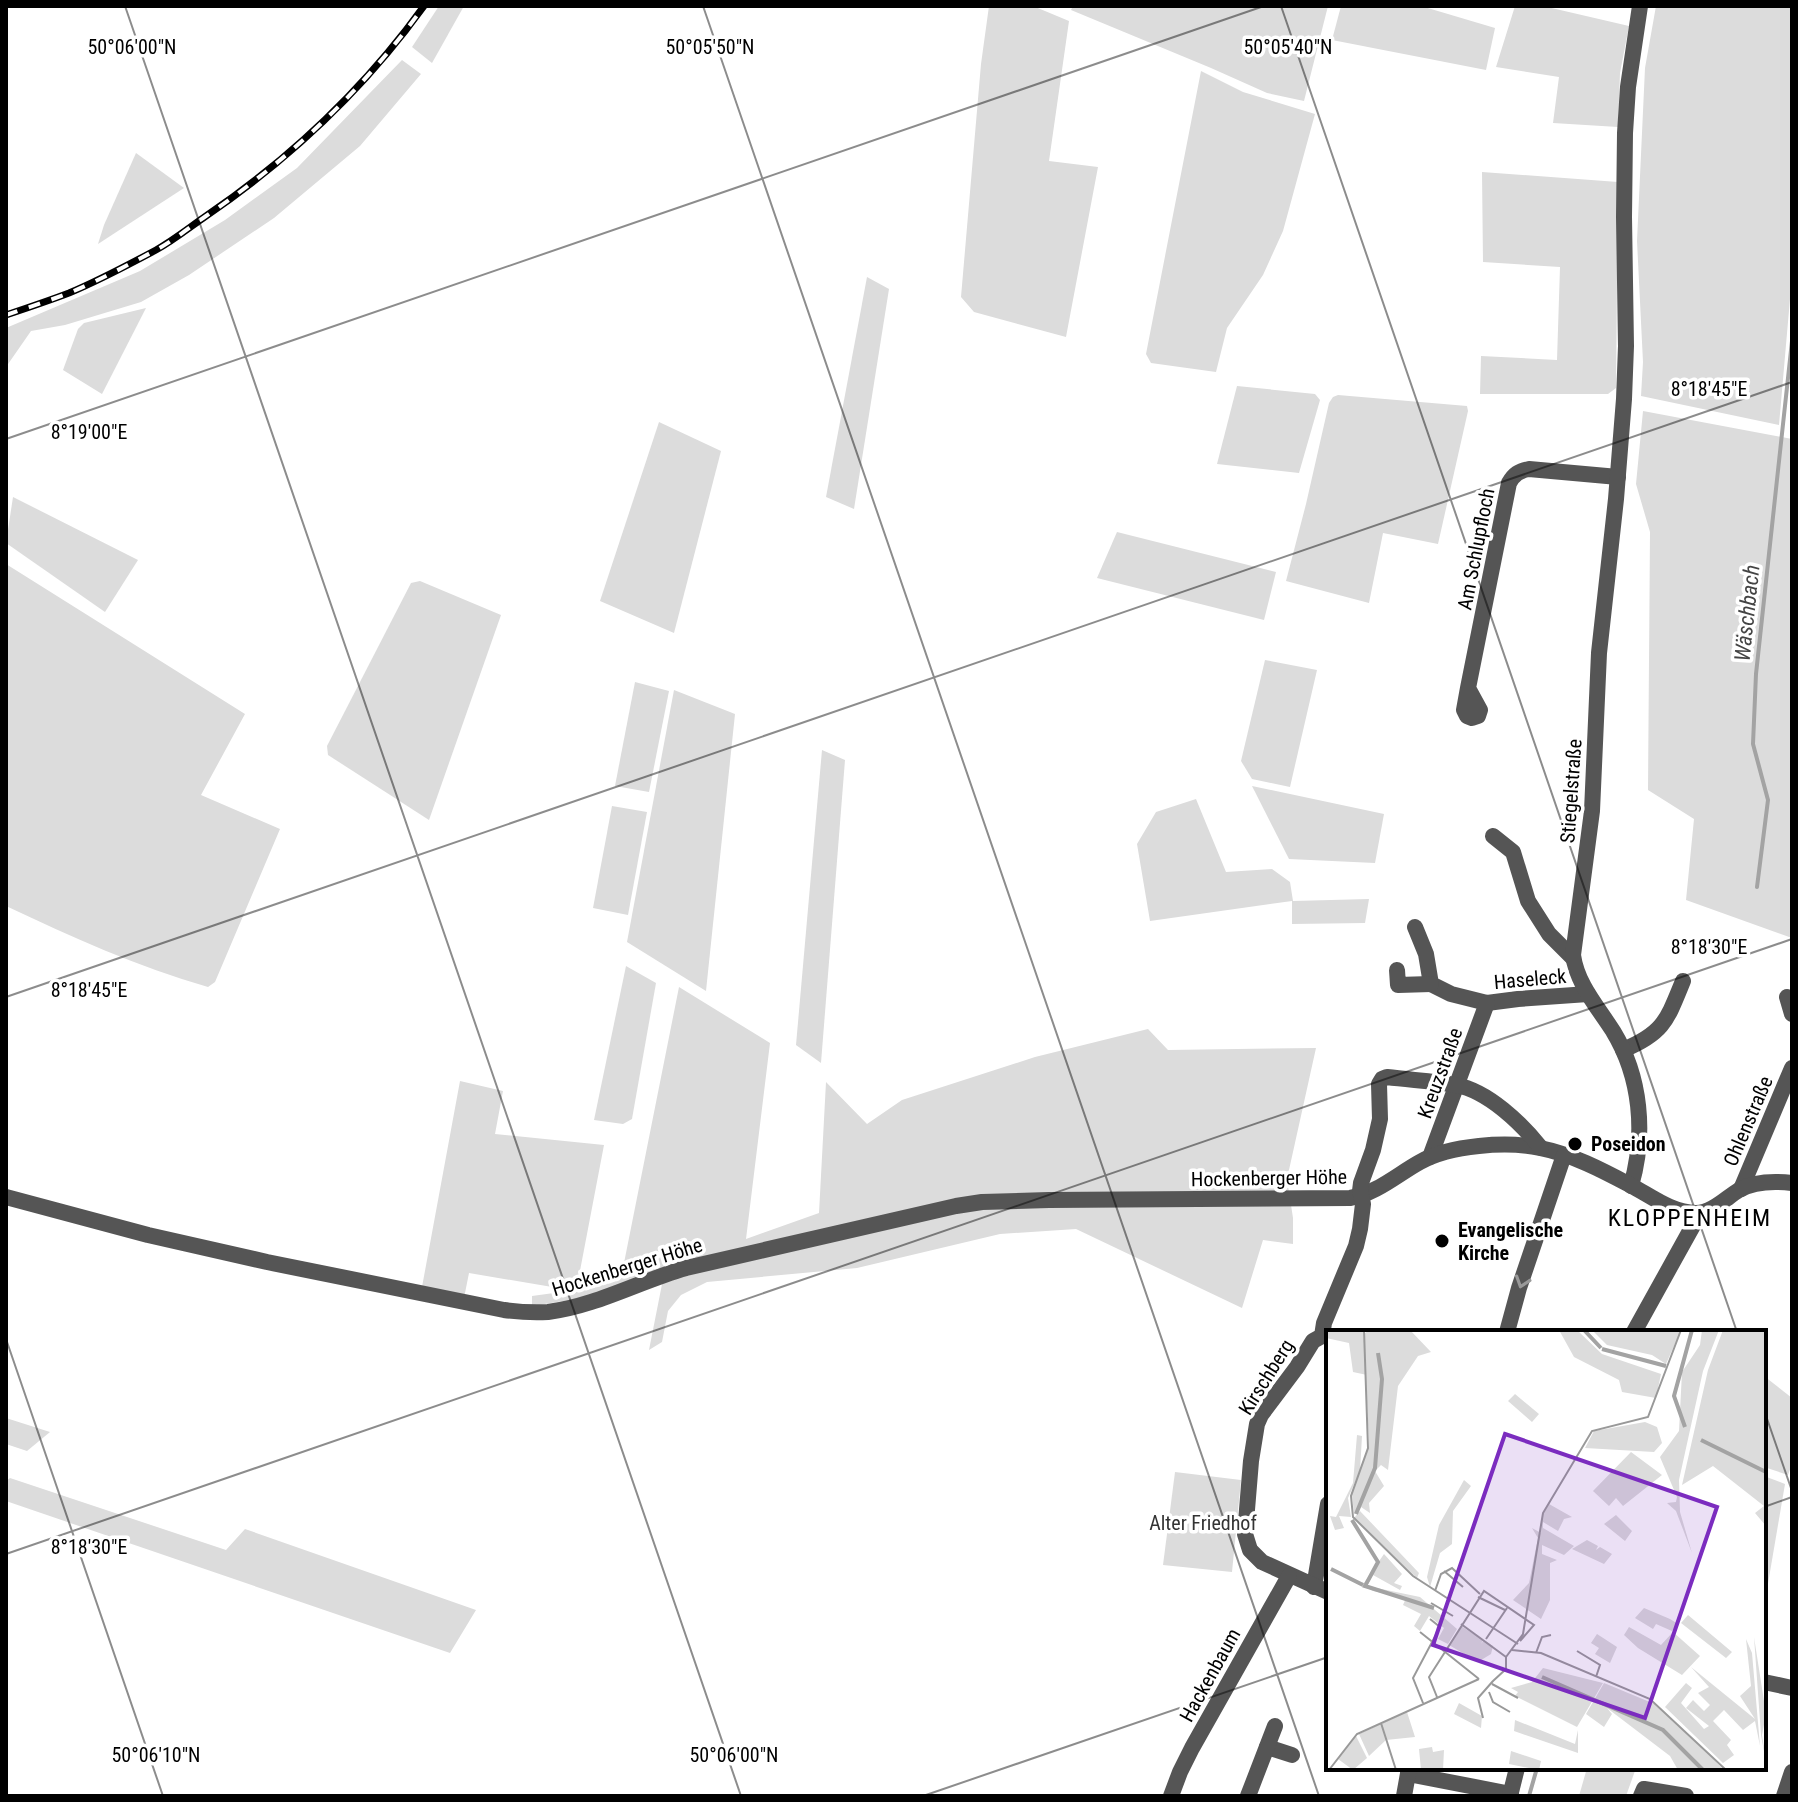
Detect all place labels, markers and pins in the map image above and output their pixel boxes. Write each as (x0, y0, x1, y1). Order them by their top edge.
place label: Poseidon (1591, 1132, 1666, 1156)
marker: Poseidon (1566, 1135, 1584, 1153)
place label: Evangelische Kirche (1458, 1218, 1563, 1265)
marker: Evangelische Kirche (1433, 1232, 1451, 1250)

